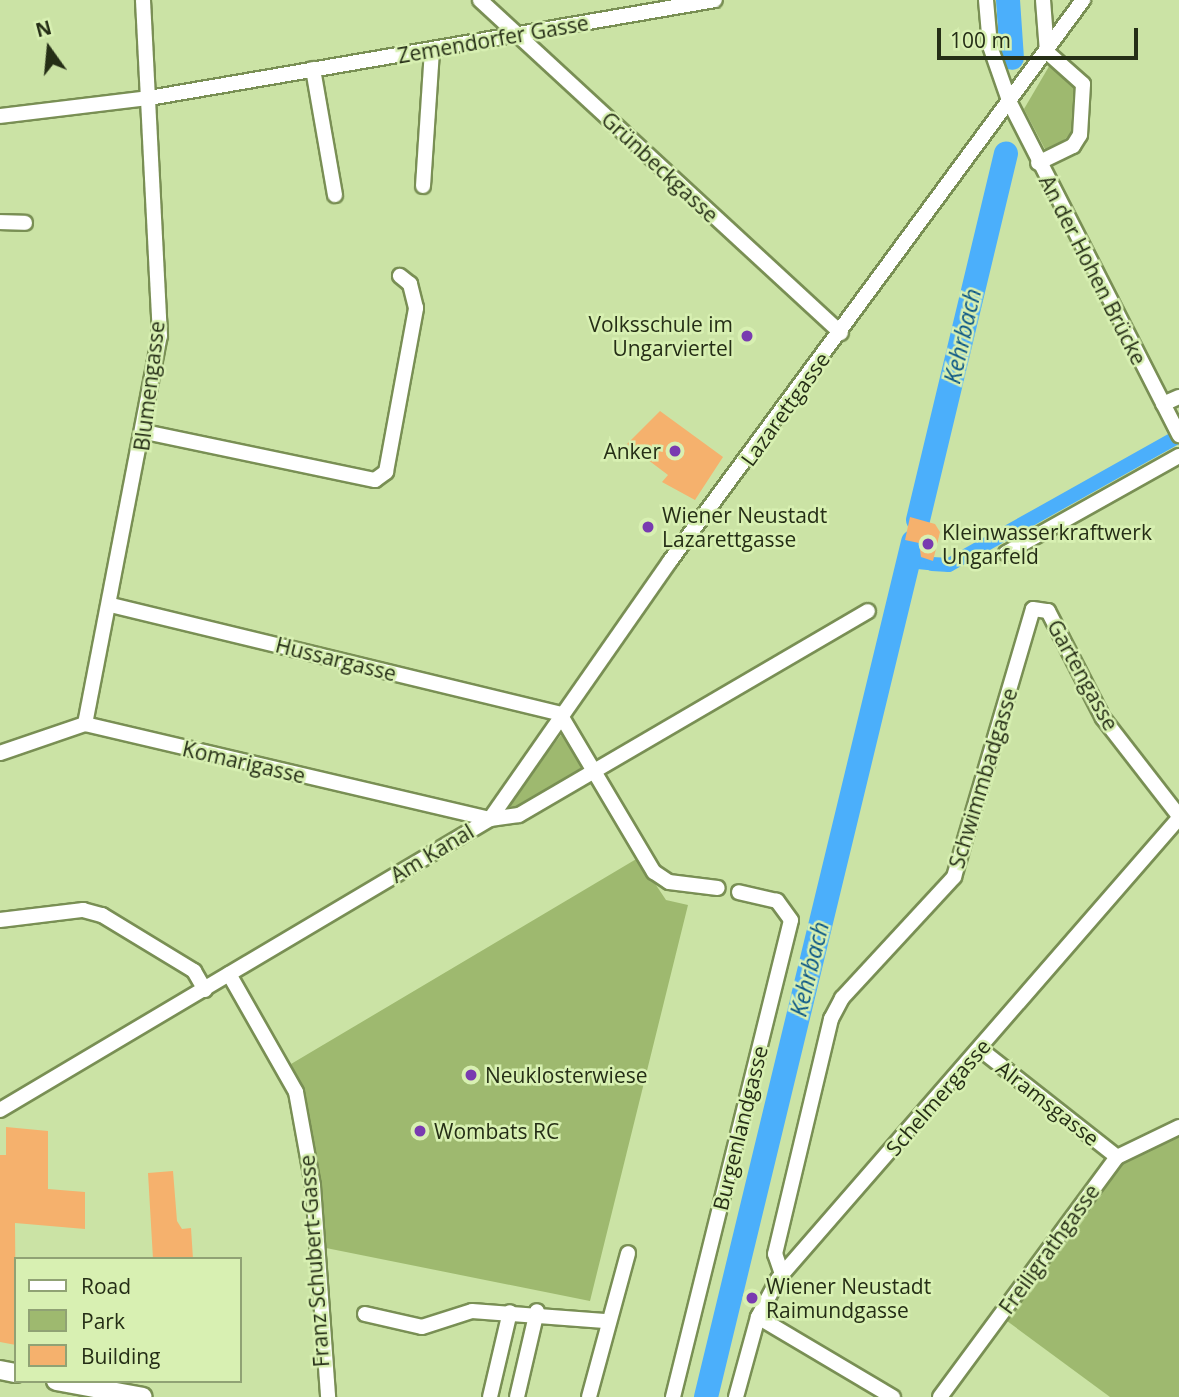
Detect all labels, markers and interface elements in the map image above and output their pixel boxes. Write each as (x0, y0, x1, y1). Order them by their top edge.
street label: Zemendorfer Gasse (395, 10, 591, 68)
north arrow (14, 14, 84, 84)
text: N (33, 14, 54, 43)
scale bar (941, 14, 1142, 58)
text: 100 m (950, 26, 1011, 54)
street label: Grünbeckgasse (596, 107, 724, 227)
street label: An der Hohen Brücke (1034, 171, 1152, 369)
water label: Kehrbach (938, 286, 986, 386)
place label: Volksschule im Ungarviertel (588, 311, 733, 361)
street label: Blumengasse (129, 320, 169, 452)
marker: Volksschule im Ungarviertel (739, 328, 755, 344)
street label: Lazarettgasse (735, 347, 835, 471)
place label: Anker (603, 438, 661, 464)
marker: Anker (667, 443, 683, 459)
place label: Wiener Neustadt Lazarettgasse (662, 502, 827, 552)
marker: Wiener Neustadt Lazarettgasse (640, 519, 656, 535)
place label: Kleinwasserkraftwerk Ungarfeld (942, 519, 1152, 569)
marker: Kleinwasserkraftwerk Ungarfeld (920, 536, 936, 552)
street label: Gartengasse (1042, 615, 1124, 735)
street label: Hussargasse (273, 632, 399, 686)
street label: Schwimmbadgasse (944, 685, 1022, 871)
street label: Komarigasse (180, 736, 308, 788)
street label: Am Kanal (386, 818, 478, 888)
water label: Kehrbach (784, 919, 834, 1019)
street label: Schelmergasse (881, 1034, 995, 1160)
street label: Burgenlandgasse (707, 1043, 773, 1213)
street label: Alramsgasse (992, 1055, 1104, 1151)
place label: Neuklosterwiese (485, 1062, 647, 1088)
marker: Neuklosterwiese (463, 1067, 479, 1083)
place label: Wombats RC (434, 1118, 559, 1144)
marker: Wombats RC (412, 1123, 428, 1139)
street label: Franz Schubert-Gasse (294, 1154, 334, 1368)
street label: Freiligrathgasse (994, 1179, 1104, 1319)
legend (14, 1257, 242, 1383)
text: Road (81, 1272, 131, 1300)
place label: Wiener Neustadt Raimundgasse (766, 1273, 931, 1323)
marker: Wiener Neustadt Raimundgasse (744, 1290, 760, 1306)
text: Park (81, 1307, 125, 1335)
text: Building (81, 1342, 160, 1370)

